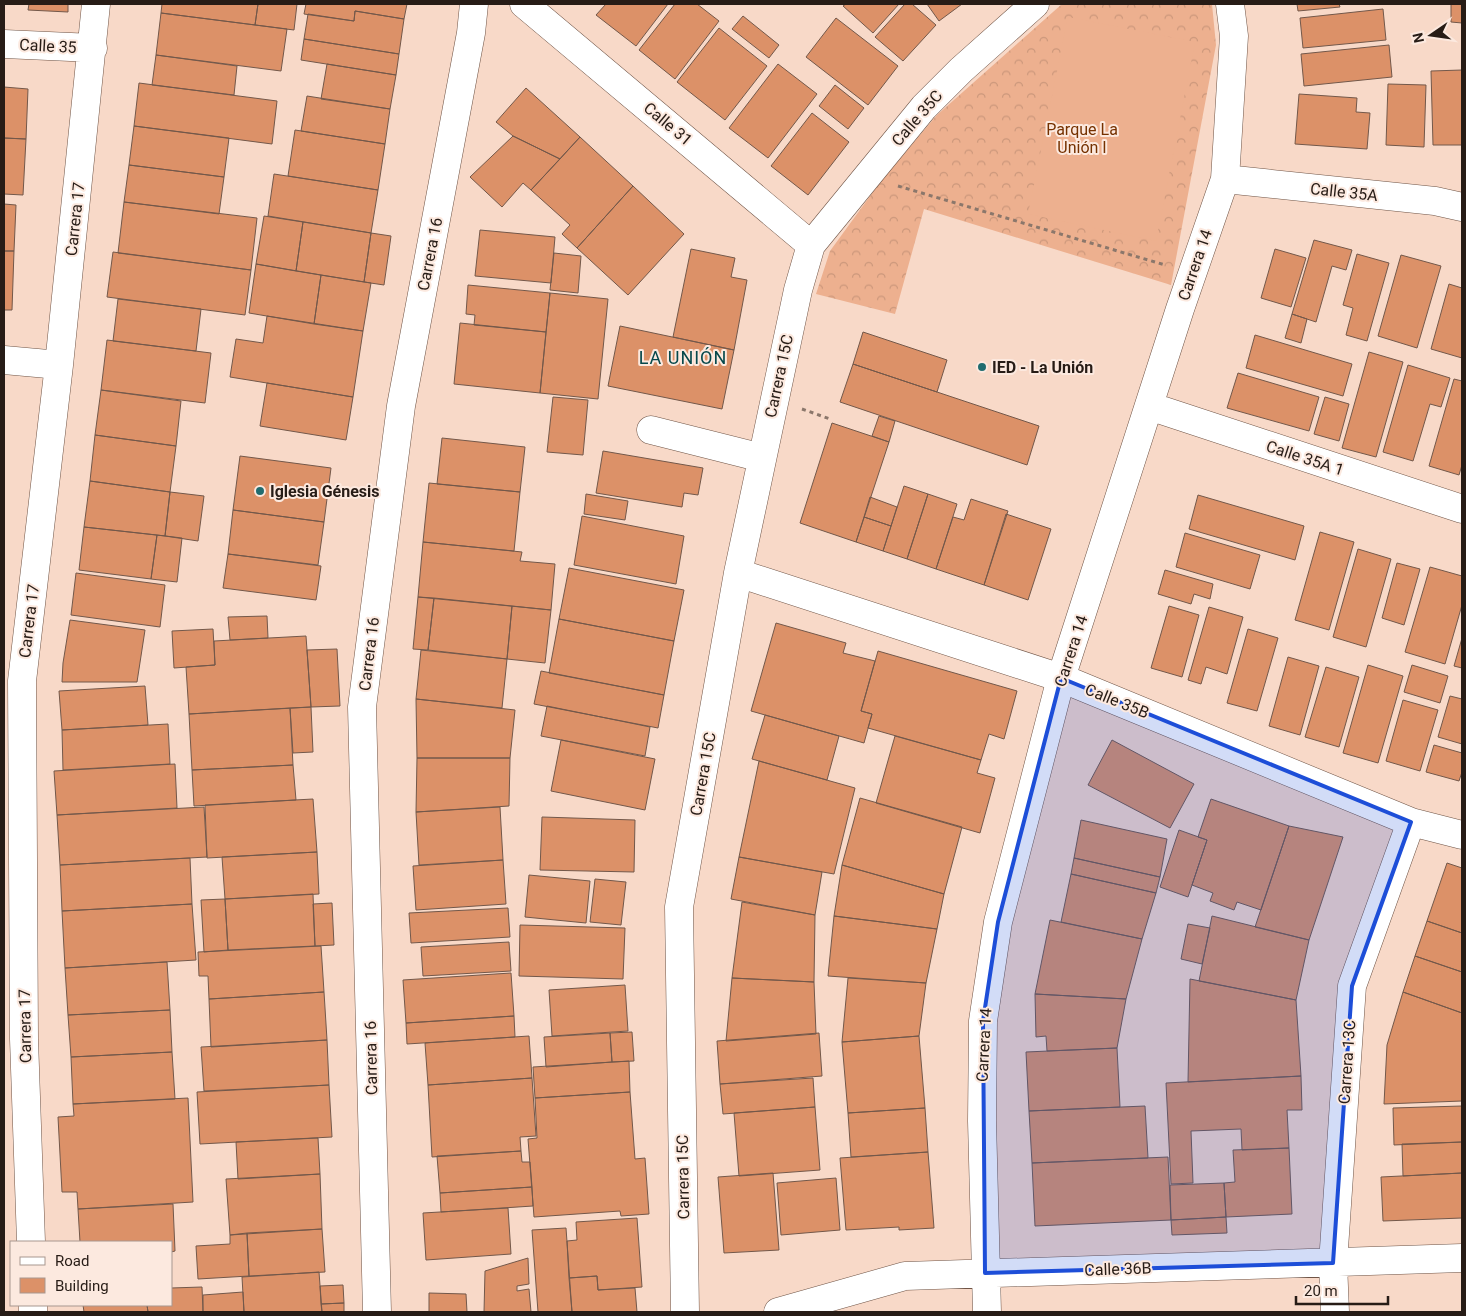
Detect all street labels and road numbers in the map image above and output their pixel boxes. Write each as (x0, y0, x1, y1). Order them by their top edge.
street label: Calle 35 (19, 35, 77, 57)
street label: Calle 35C (888, 86, 946, 150)
street label: Calle 31 (640, 98, 696, 150)
street label: Calle 35A (1309, 179, 1379, 205)
street label: Carrera 17 (62, 181, 88, 257)
street label: Carrera 16 (414, 216, 446, 292)
street label: Carrera 14 (1174, 227, 1216, 303)
street label: Carrera 15C (761, 333, 797, 419)
street label: Calle 35A 1 (1264, 436, 1346, 480)
street label: Carrera 17 (15, 583, 43, 659)
street label: Carrera 14 (1051, 613, 1091, 689)
street label: Carrera 16 (355, 616, 383, 692)
street label: Calle 35B (1082, 680, 1152, 722)
street label: Carrera 15C (686, 731, 720, 817)
street label: Carrera 17 (15, 989, 35, 1063)
street label: Carrera 14 (973, 1008, 995, 1082)
street label: Carrera 13C (1335, 1019, 1359, 1105)
street label: Carrera 16 (361, 1021, 381, 1095)
street label: Carrera 15C (673, 1135, 693, 1219)
street label: Calle 36B (1084, 1258, 1152, 1280)

